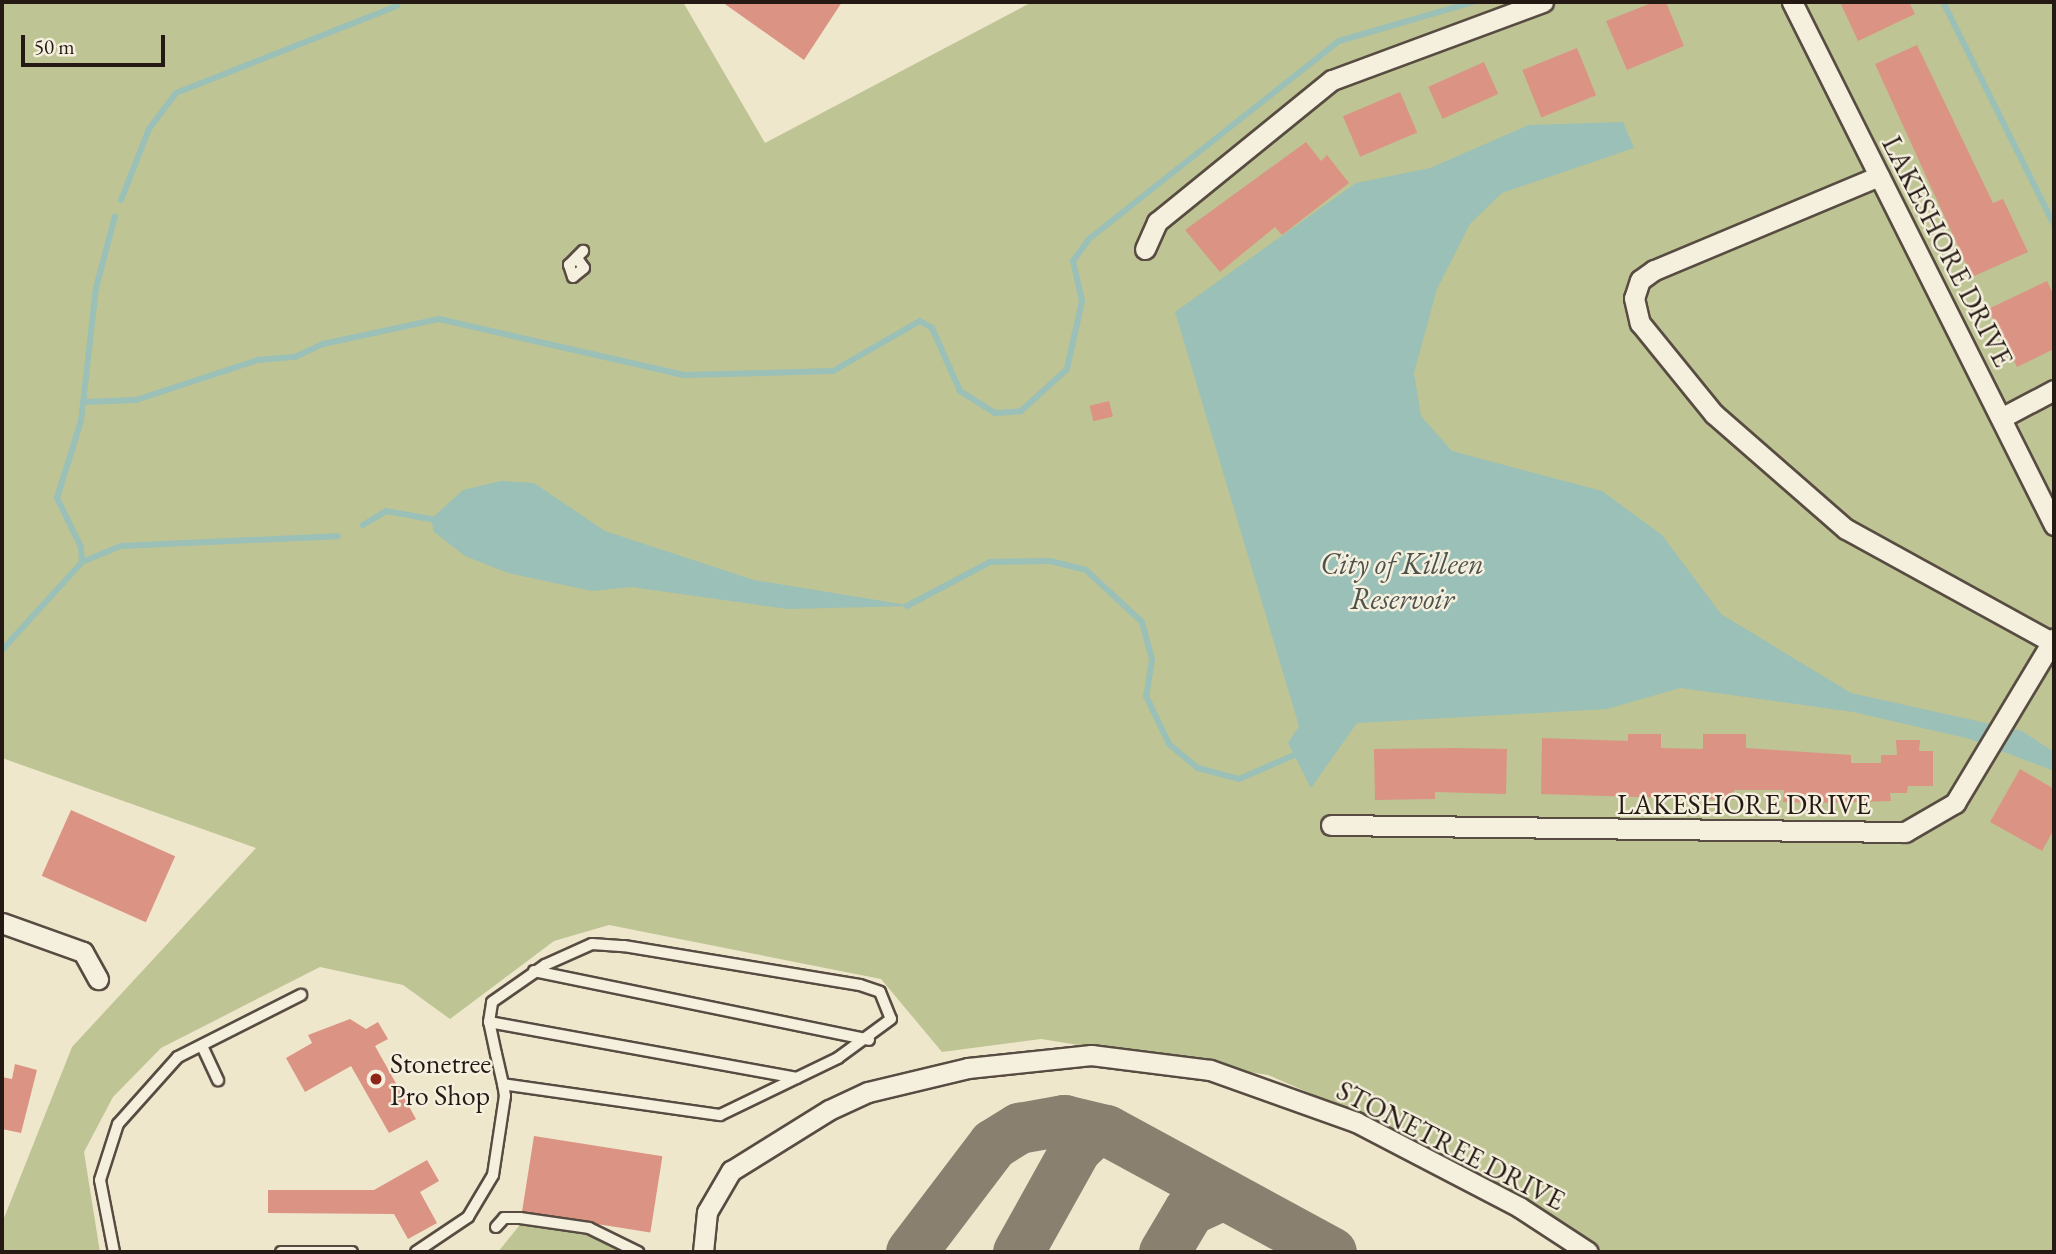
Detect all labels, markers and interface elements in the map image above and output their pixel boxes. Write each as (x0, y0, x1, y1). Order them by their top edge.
scale bar (24, 21, 168, 65)
text: 50 m (34, 33, 75, 60)
street label: LAKESHORE DRIVE (1875, 130, 2021, 372)
water label: City of Killeen Reservoir (1320, 546, 1484, 616)
street label: LAKESHORE DRIVE (1617, 787, 1871, 821)
place label: Stonetree Pro Shop (390, 1046, 491, 1112)
marker: Stonetree Pro Shop (368, 1071, 384, 1087)
street label: STONETREE DRIVE (1331, 1073, 1571, 1217)

